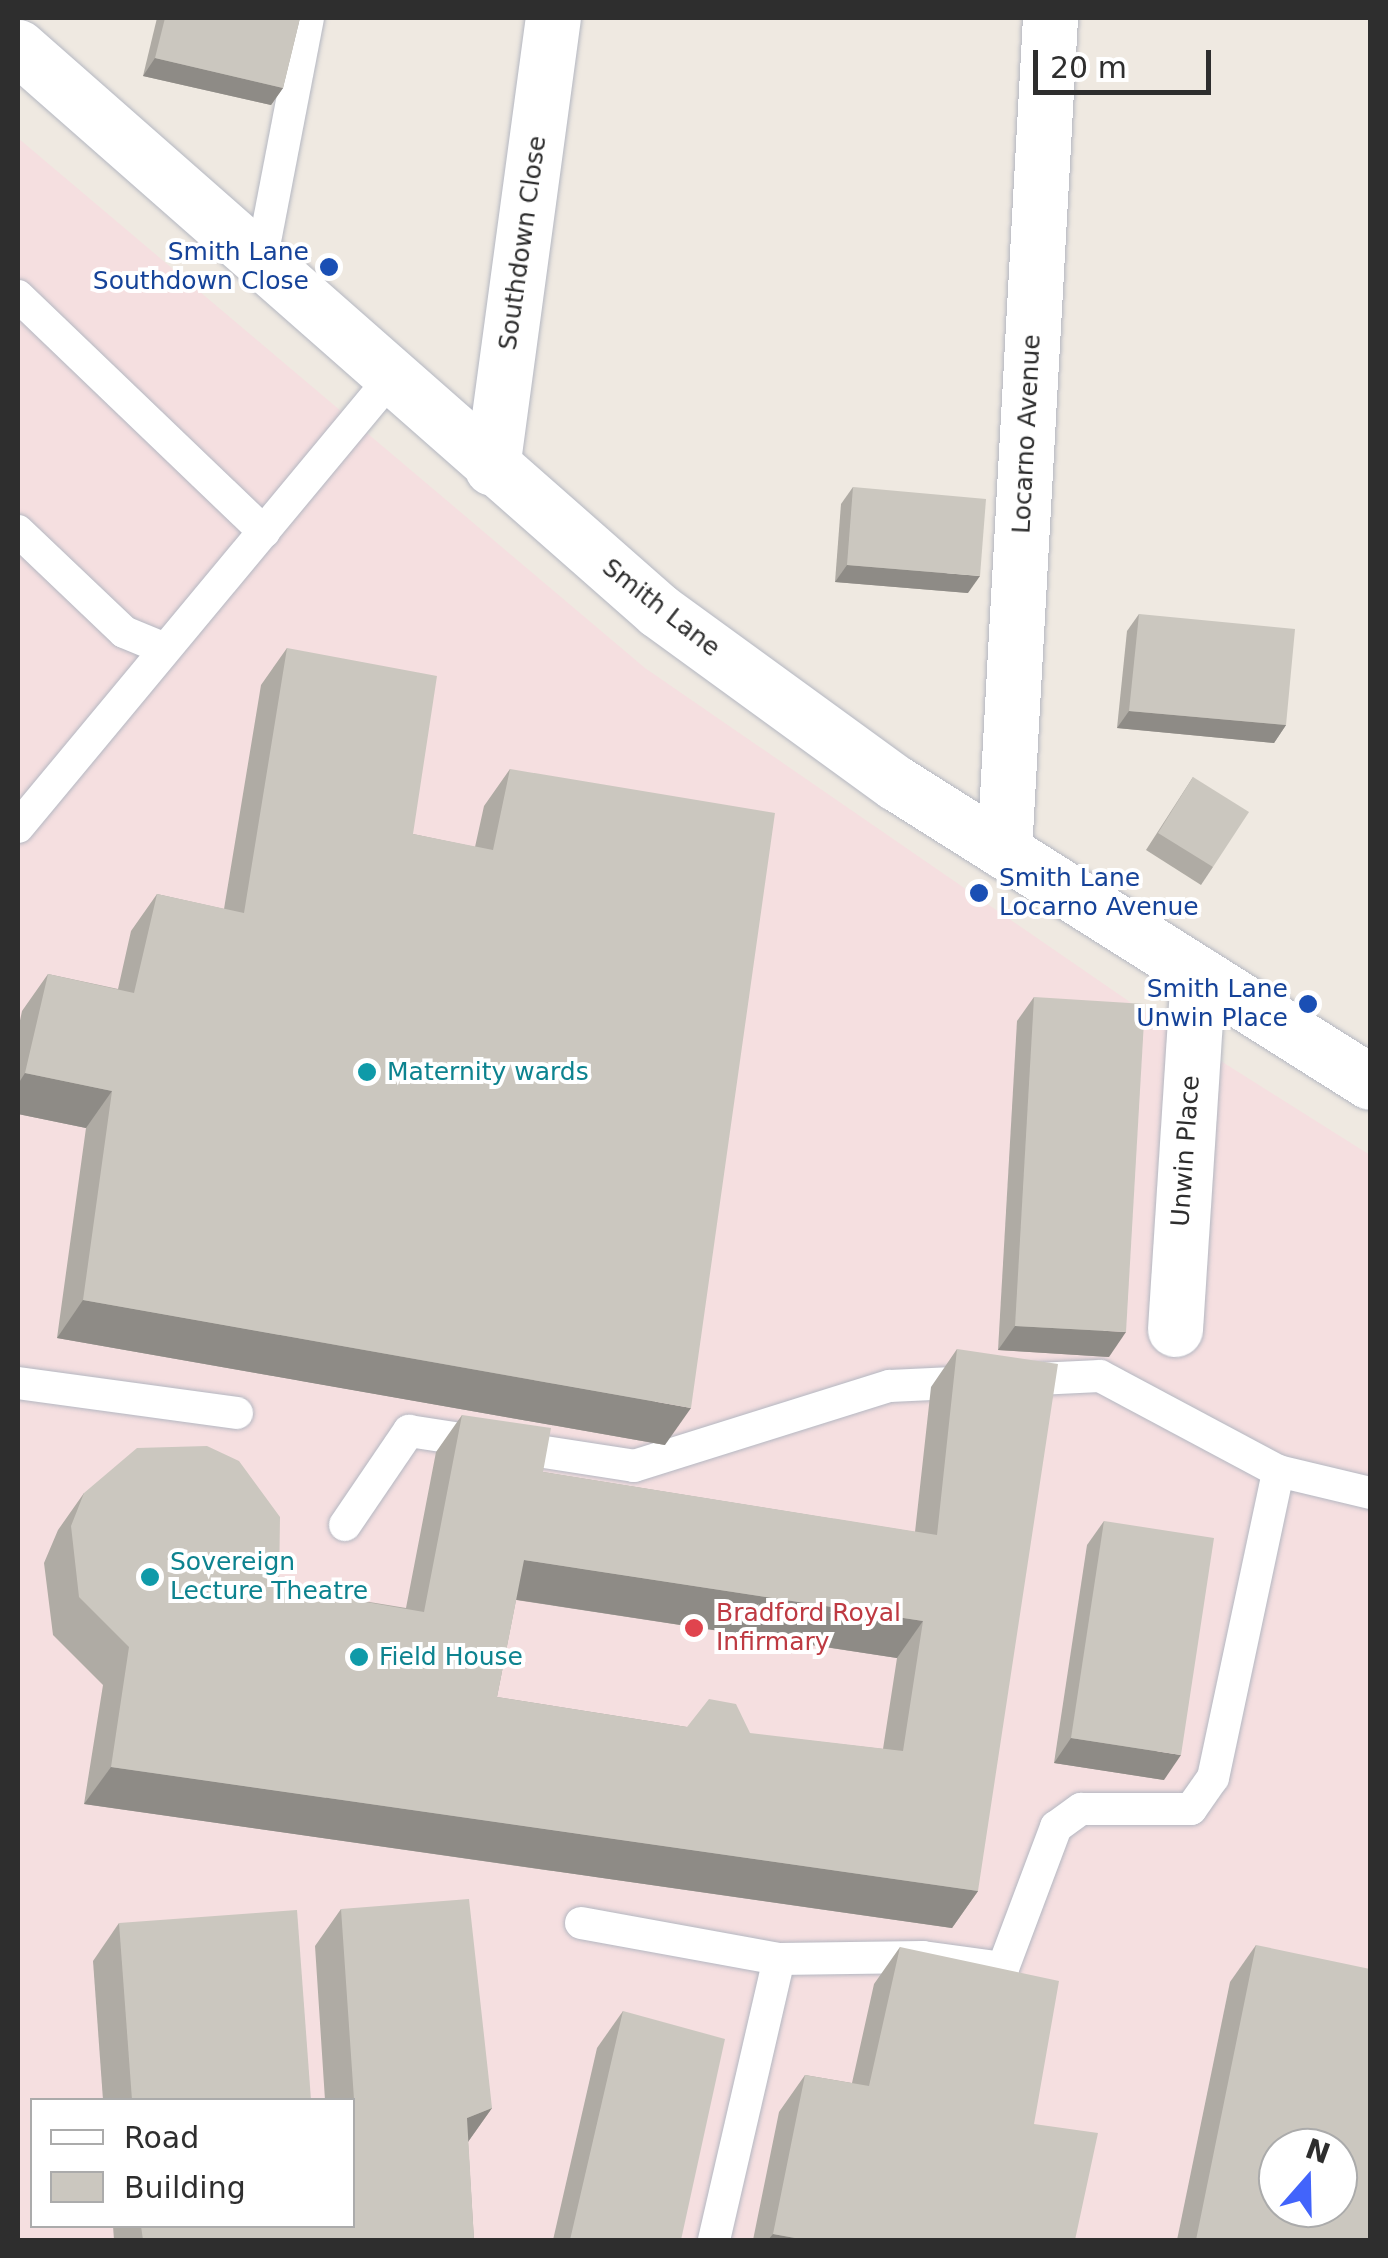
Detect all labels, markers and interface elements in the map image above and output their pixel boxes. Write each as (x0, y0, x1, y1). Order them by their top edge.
scale bar (1038, 30, 1216, 92)
text: 20 m (1050, 50, 1127, 85)
street label: Southdown Close (493, 134, 553, 352)
place label: Smith Lane Southdown Close (93, 238, 309, 297)
marker: Smith Lane Southdown Close (318, 256, 340, 278)
street label: Locarno Avenue (1007, 334, 1047, 534)
street label: Smith Lane (596, 553, 726, 663)
place label: Smith Lane Locarno Avenue (999, 864, 1199, 923)
marker: Smith Lane Locarno Avenue (968, 882, 990, 904)
place label: Smith Lane Unwin Place (1136, 975, 1288, 1034)
marker: Smith Lane Unwin Place (1297, 993, 1319, 1015)
place label: Maternity wards (387, 1057, 589, 1087)
marker: Maternity wards (356, 1061, 378, 1083)
street label: Unwin Place (1166, 1074, 1206, 1228)
place label: Sovereign Lecture Theatre (170, 1548, 368, 1607)
marker: Sovereign Lecture Theatre (139, 1566, 161, 1588)
place label: Bradford Royal Infirmary (716, 1599, 901, 1658)
marker: Bradford Royal Infirmary (681, 1615, 707, 1641)
place label: Field House (379, 1642, 523, 1672)
marker: Field House (348, 1646, 370, 1668)
legend (30, 2098, 355, 2228)
text: Road (124, 2120, 199, 2155)
north arrow (1258, 2128, 1358, 2228)
text: N (1301, 2132, 1334, 2171)
text: Building (124, 2170, 246, 2205)

